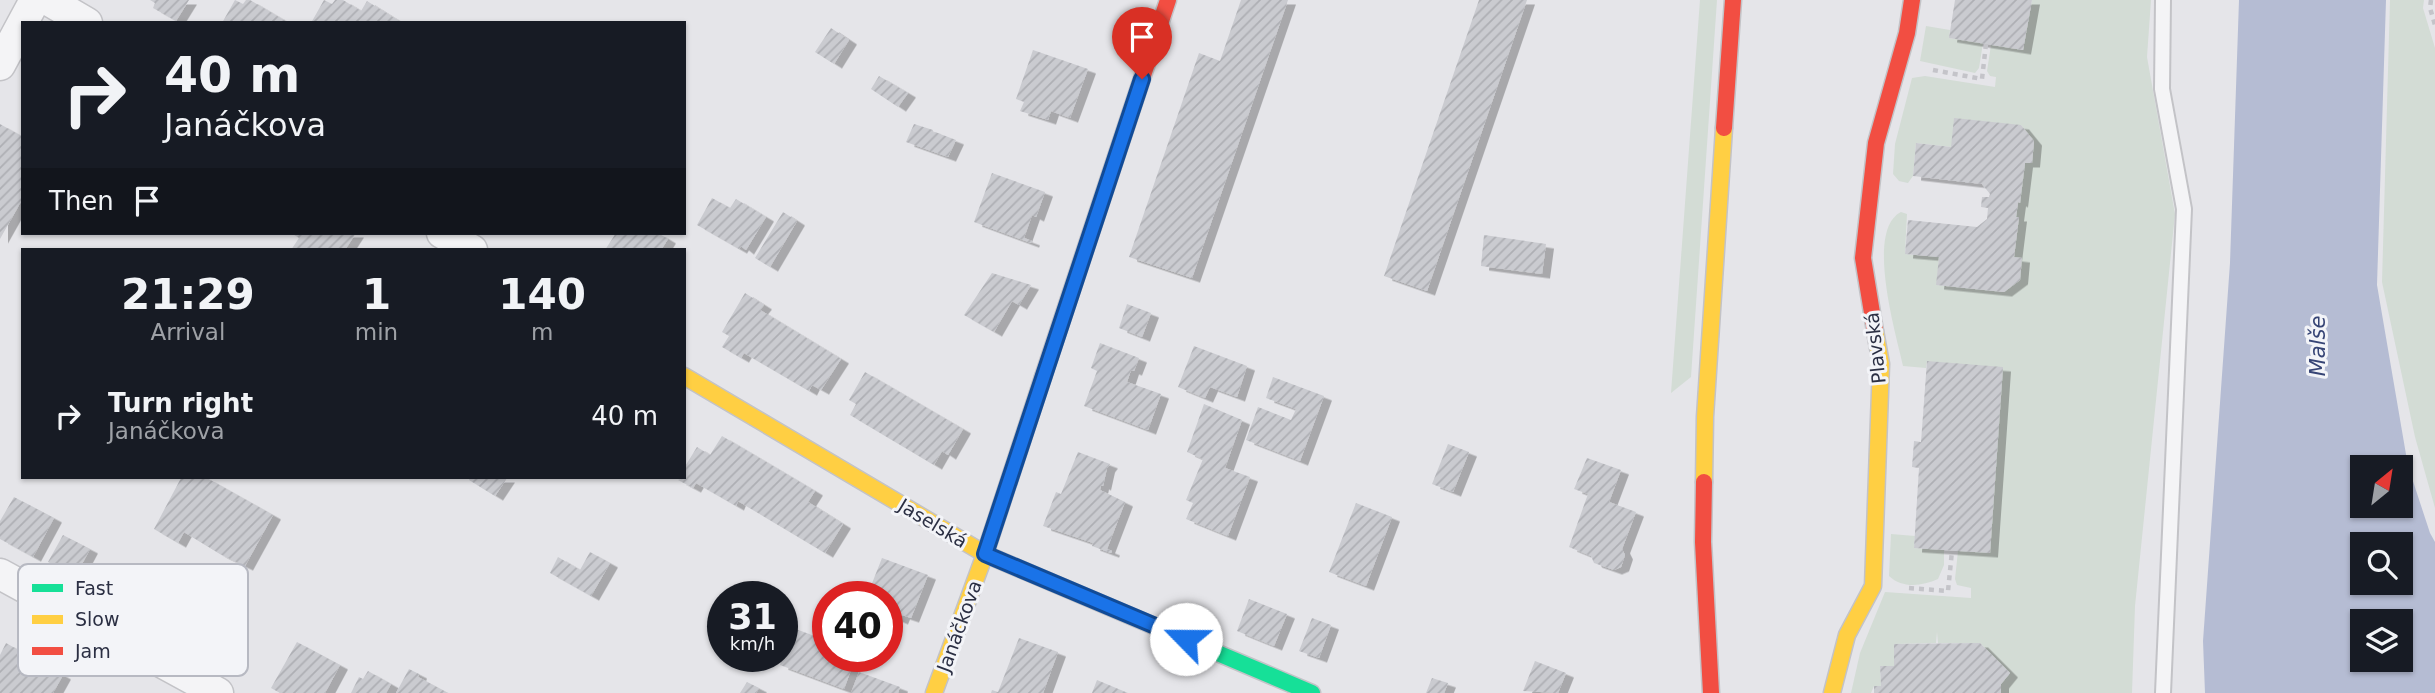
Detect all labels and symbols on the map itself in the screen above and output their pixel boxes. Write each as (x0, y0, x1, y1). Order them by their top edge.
pin (1112, 7, 1172, 79)
street label: Plavská (1860, 311, 1890, 385)
water label: Malše (2306, 316, 2330, 376)
north arrow (2350, 455, 2413, 518)
street label: Jaselská (894, 493, 971, 552)
legend (18, 564, 248, 676)
text: Fast (75, 577, 113, 599)
street label: Janáčkova (932, 577, 986, 676)
speed limit sign: 40 (812, 581, 903, 672)
position arrow (1149, 602, 1223, 676)
text: Slow (75, 608, 120, 630)
text: Jam (74, 640, 111, 662)

